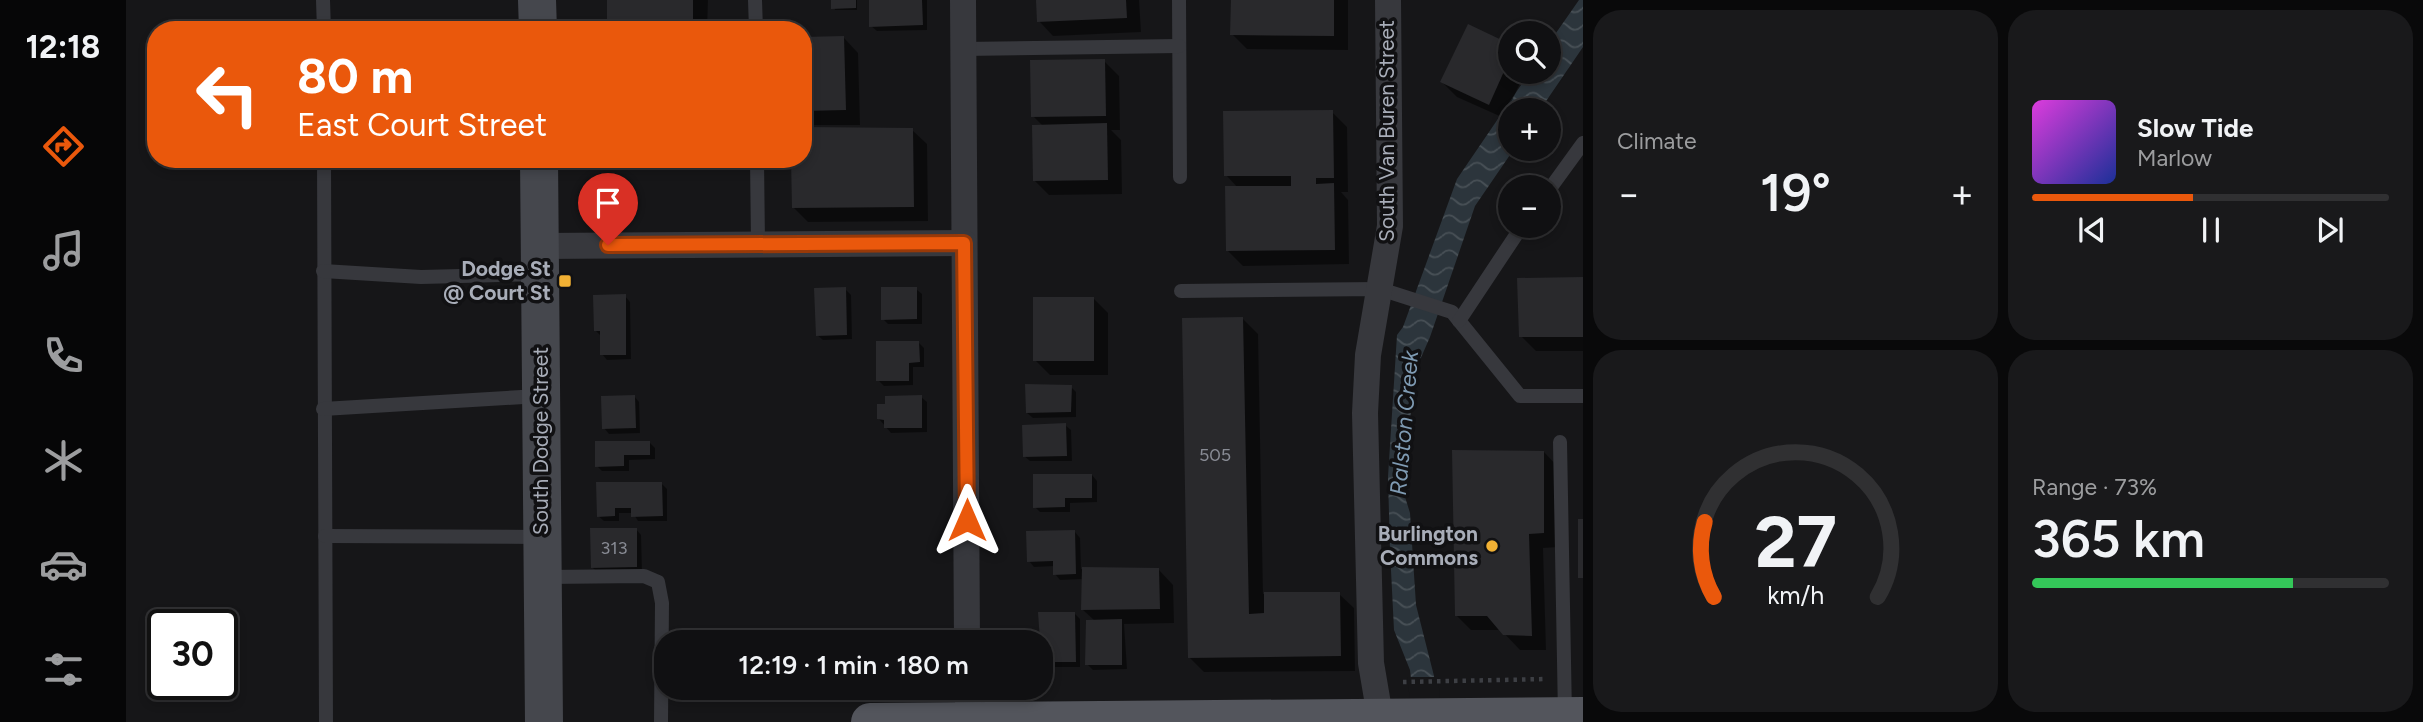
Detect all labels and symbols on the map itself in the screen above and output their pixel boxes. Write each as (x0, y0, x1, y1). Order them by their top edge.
street label: South Van Buren Street (1374, 20, 1399, 242)
pin (578, 173, 638, 245)
place label: Dodge St @ Court St (443, 256, 551, 305)
marker: Dodge St @ Court St (557, 273, 573, 289)
street label: South Dodge Street (528, 347, 553, 535)
water label: Ralston Creek (1384, 349, 1424, 497)
house number: 505 (1199, 444, 1231, 466)
position arrow (930, 483, 1004, 557)
place label: Burlington Commons (1378, 521, 1478, 570)
house number: 313 (600, 537, 628, 559)
marker: Burlington Commons (1484, 538, 1500, 554)
speed limit sign: 30 (147, 609, 238, 700)

